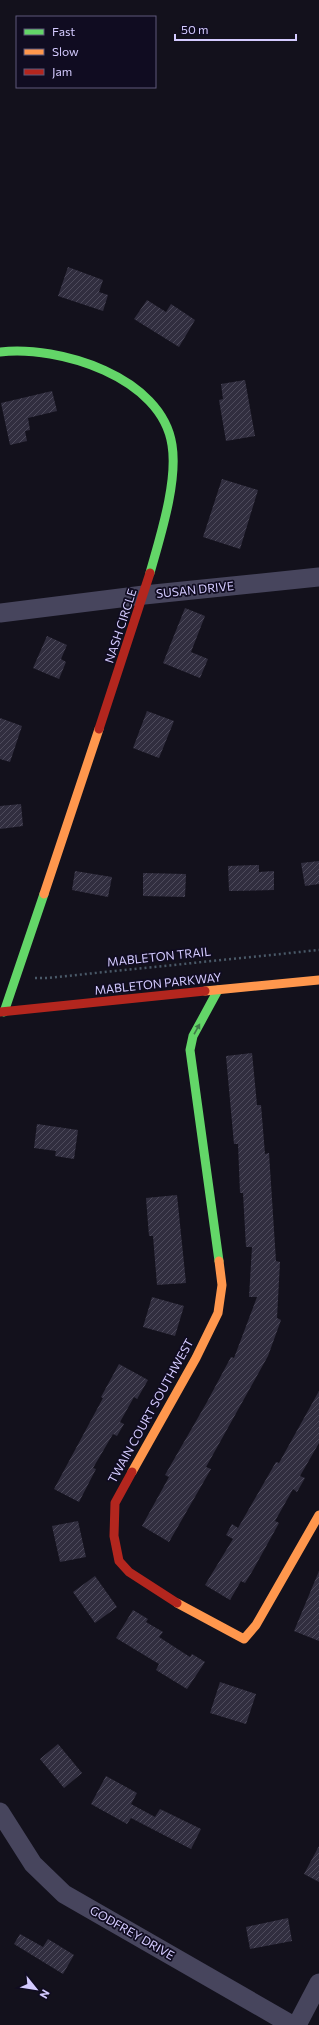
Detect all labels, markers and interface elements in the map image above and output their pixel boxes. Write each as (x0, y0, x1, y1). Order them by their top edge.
legend (16, 16, 156, 88)
scale bar (175, 16, 296, 42)
text: 50 m (181, 22, 209, 36)
text: Fast (52, 24, 75, 38)
text: Slow (52, 44, 79, 58)
text: Jam (52, 64, 72, 79)
street label: SUSAN DRIVE (155, 578, 234, 600)
street label: NASH CIRCLE (101, 587, 139, 665)
street label: MABLETON TRAIL (106, 944, 212, 968)
street label: MABLETON PARKWAY (94, 969, 222, 997)
one-way arrow (194, 1023, 201, 1035)
street label: TWAIN COURT SOUTHWEST (105, 1336, 196, 1485)
street label: GODFREY DRIVE (88, 1902, 177, 1962)
north arrow (16, 1969, 56, 2009)
text: N (37, 1987, 53, 2001)

